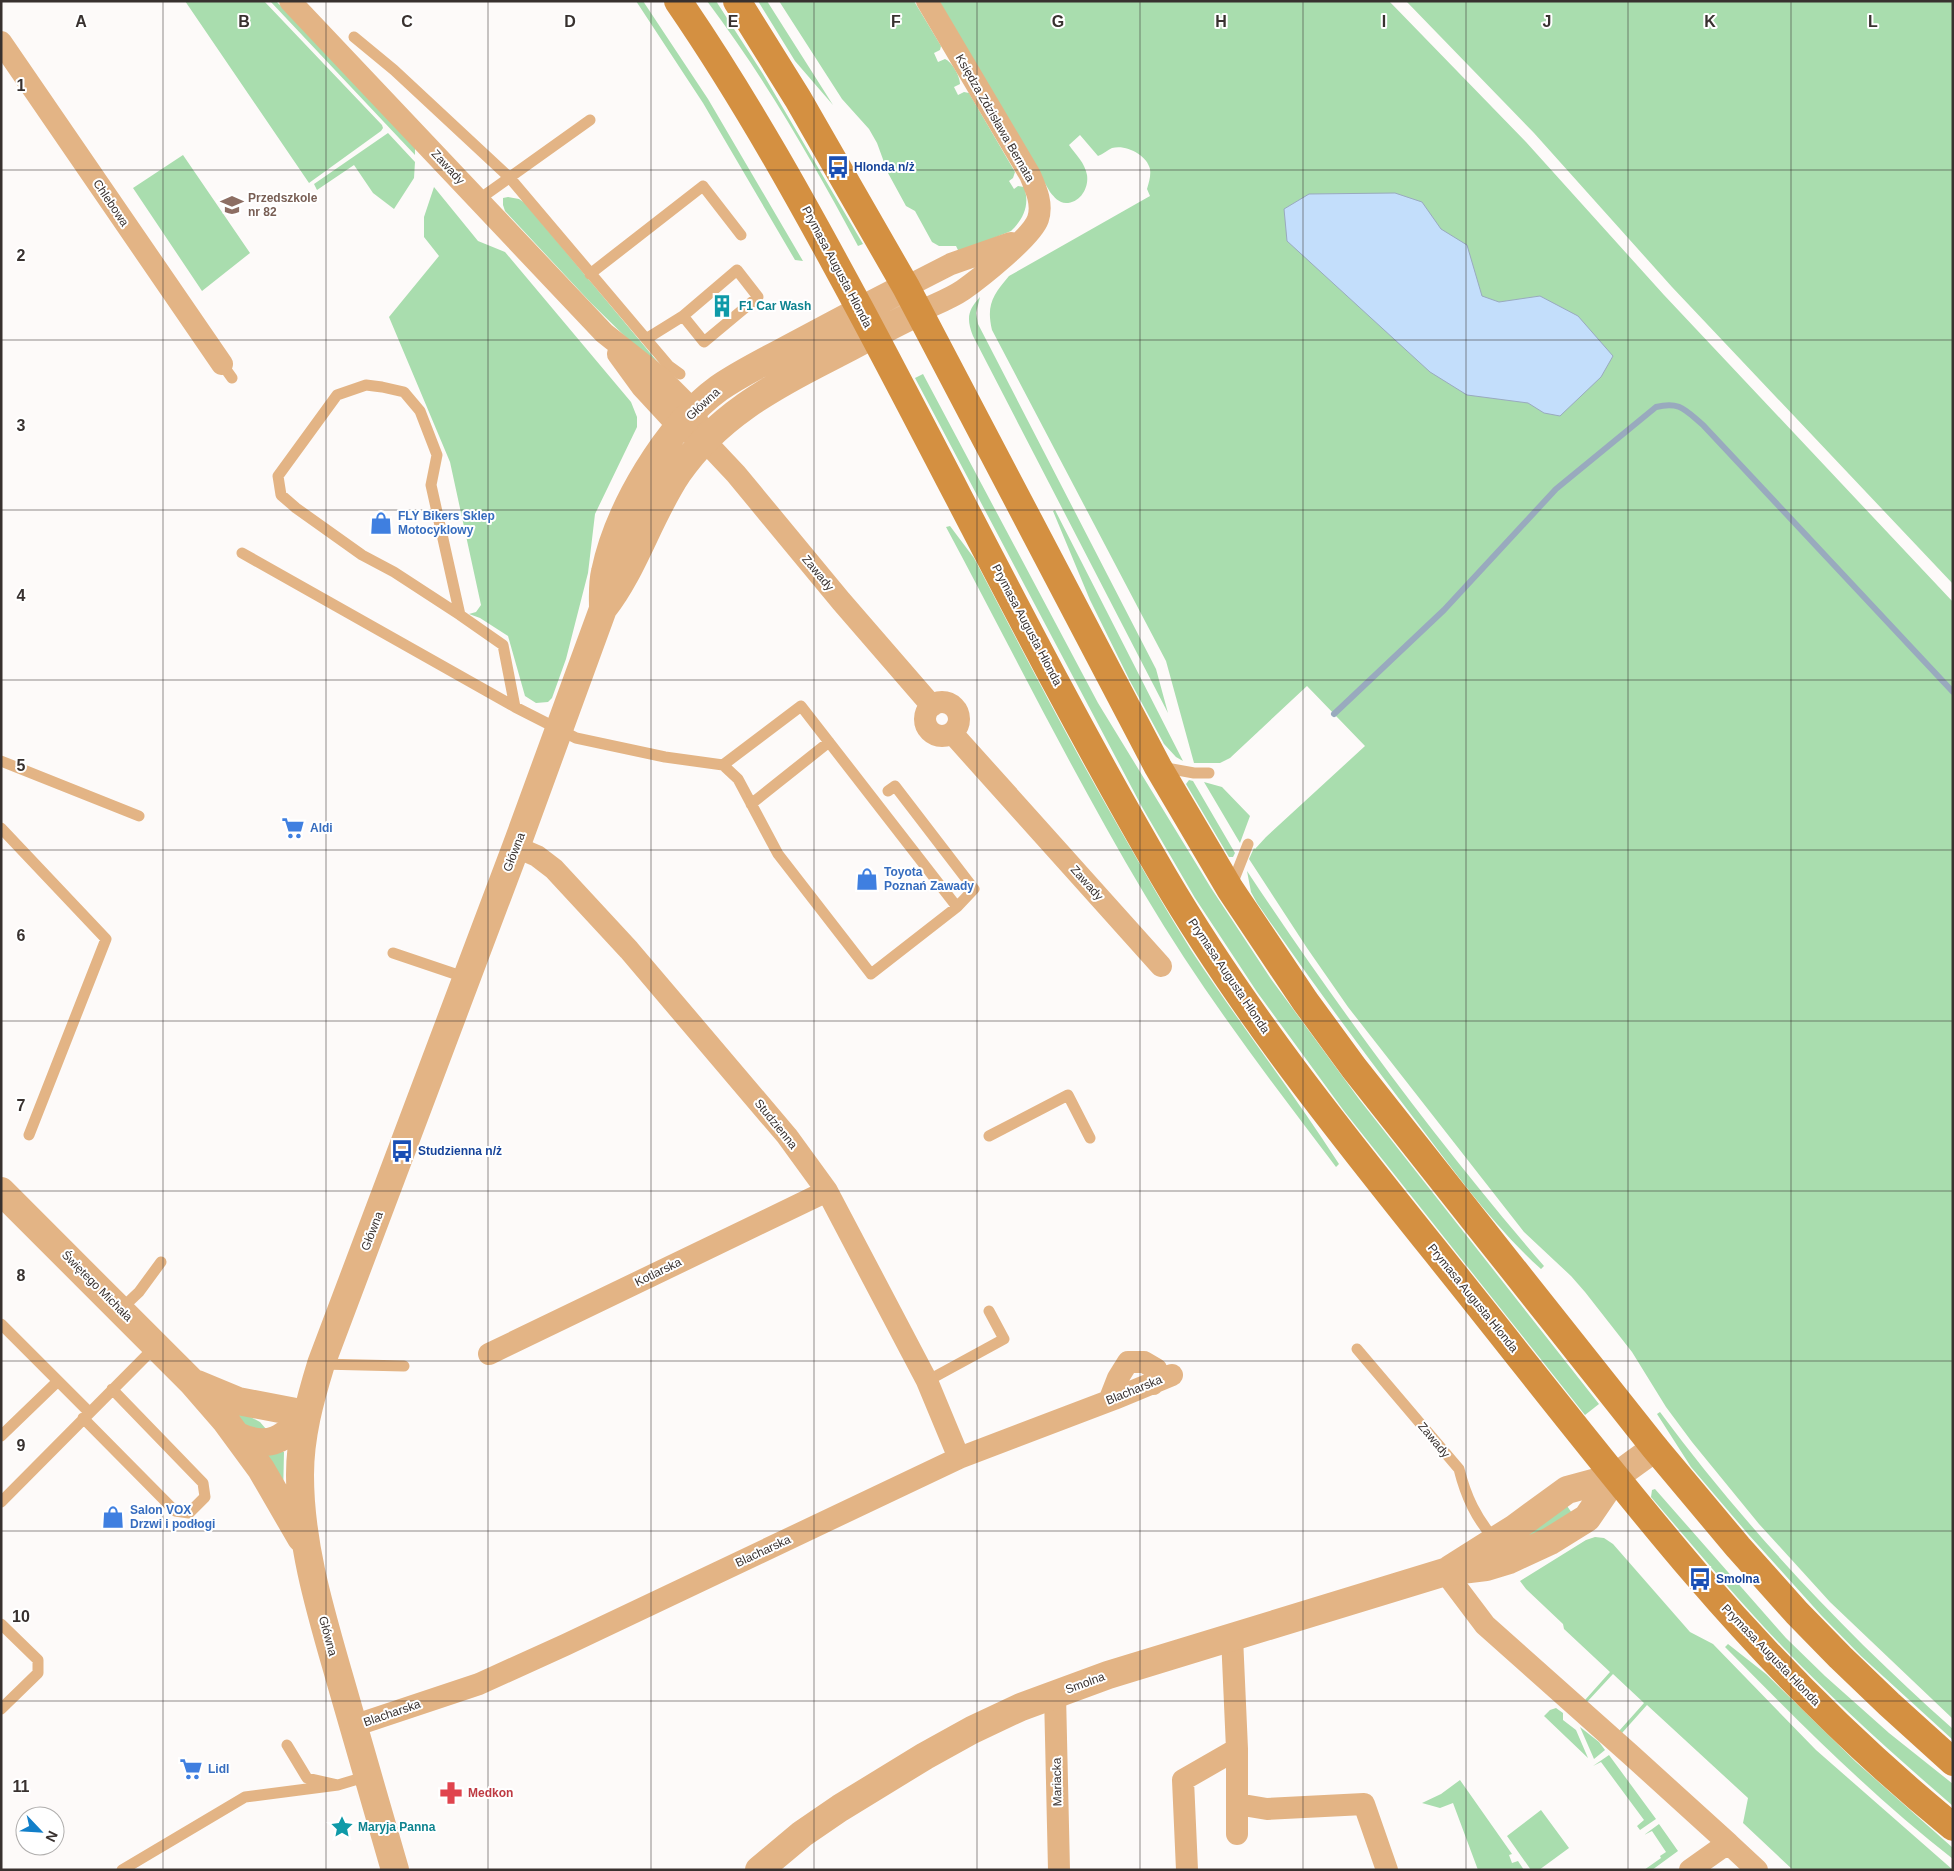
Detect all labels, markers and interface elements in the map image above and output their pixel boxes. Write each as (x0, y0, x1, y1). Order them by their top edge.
text: A (75, 13, 87, 30)
text: B (238, 13, 250, 30)
text: C (401, 13, 413, 30)
text: D (564, 13, 576, 30)
text: E (728, 13, 739, 30)
text: F (891, 13, 901, 30)
text: G (1052, 13, 1064, 30)
text: H (1215, 13, 1227, 30)
text: I (1382, 13, 1386, 30)
text: J (1543, 13, 1551, 30)
text: K (1704, 13, 1716, 30)
text: L (1868, 13, 1878, 30)
street label: Księdza Zdzisława Bernata (953, 52, 1037, 184)
text: 1 (17, 77, 26, 94)
street label: Zawady (429, 147, 467, 187)
bus stop icon: Hlonda n/ż (825, 154, 851, 180)
place label: Hlonda n/ż (854, 160, 915, 174)
street label: Chlebowa (90, 177, 132, 229)
place label: Przedszkole nr 82 (248, 191, 318, 219)
school or university icon: Przedszkole nr 82 (219, 192, 245, 218)
street label: Prymasa Augusta Hlonda (799, 204, 875, 330)
text: 2 (17, 247, 26, 264)
building icon: F1 Car Wash (709, 293, 735, 319)
place label: F1 Car Wash (739, 299, 811, 313)
street label: Główna (683, 385, 723, 423)
text: 3 (17, 417, 26, 434)
place label: FLY Bikers Sklep Motocyklowy (398, 509, 495, 537)
shop icon: FLY Bikers Sklep Motocyklowy (368, 510, 394, 536)
street label: Zawady (799, 552, 837, 594)
street label: Prymasa Augusta Hlonda (989, 562, 1065, 688)
text: 4 (17, 587, 26, 604)
text: 5 (17, 757, 26, 774)
supermarket icon: Aldi (280, 815, 306, 841)
place label: Aldi (310, 821, 333, 835)
street label: Główna (500, 830, 528, 874)
street label: Zawady (1068, 863, 1106, 903)
place label: Toyota Poznań Zawady (884, 865, 974, 893)
shop icon: Toyota Poznań Zawady (854, 866, 880, 892)
street label: Prymasa Augusta Hlonda (1185, 916, 1273, 1036)
text: 6 (17, 927, 26, 944)
street label: Studzienna (752, 1096, 801, 1152)
text: 7 (17, 1097, 26, 1114)
bus stop icon: Studzienna n/ż (389, 1138, 415, 1164)
place label: Studzienna n/ż (418, 1144, 502, 1158)
street label: Główna (358, 1209, 386, 1253)
street label: Prymasa Augusta Hlonda (1425, 1241, 1521, 1355)
street label: Świętego Michała (59, 1247, 136, 1324)
street label: Kotlarska (632, 1255, 684, 1289)
text: 8 (17, 1267, 26, 1284)
street label: Blacharska (1104, 1372, 1164, 1408)
street label: Zawady (1415, 1419, 1453, 1461)
text: 9 (17, 1437, 26, 1454)
place label: Salon VOX Drzwi i podłogi (130, 1503, 215, 1531)
shop icon: Salon VOX Drzwi i podłogi (100, 1504, 126, 1530)
street label: Blacharska (733, 1532, 793, 1570)
bus stop icon: Smolna (1687, 1566, 1713, 1592)
place label: Smolna (1716, 1572, 1760, 1586)
street label: Prymasa Augusta Hlonda (1719, 1601, 1823, 1709)
text: 10 (12, 1608, 30, 1625)
street label: Główna (316, 1615, 340, 1658)
street label: Smolna (1063, 1669, 1107, 1697)
street label: Blacharska (362, 1697, 423, 1729)
supermarket icon: Lidl (178, 1756, 204, 1782)
street label: Mariacka (1050, 1757, 1064, 1806)
place label: Lidl (208, 1762, 229, 1776)
text: 11 (13, 1778, 30, 1795)
pharmacy icon: Medkon (438, 1780, 464, 1806)
place label: Medkon (468, 1786, 513, 1800)
north arrow (15, 1806, 65, 1856)
place icon: Maryja Panna (329, 1814, 355, 1840)
place label: Maryja Panna (358, 1820, 436, 1834)
text: N (42, 1829, 61, 1844)

